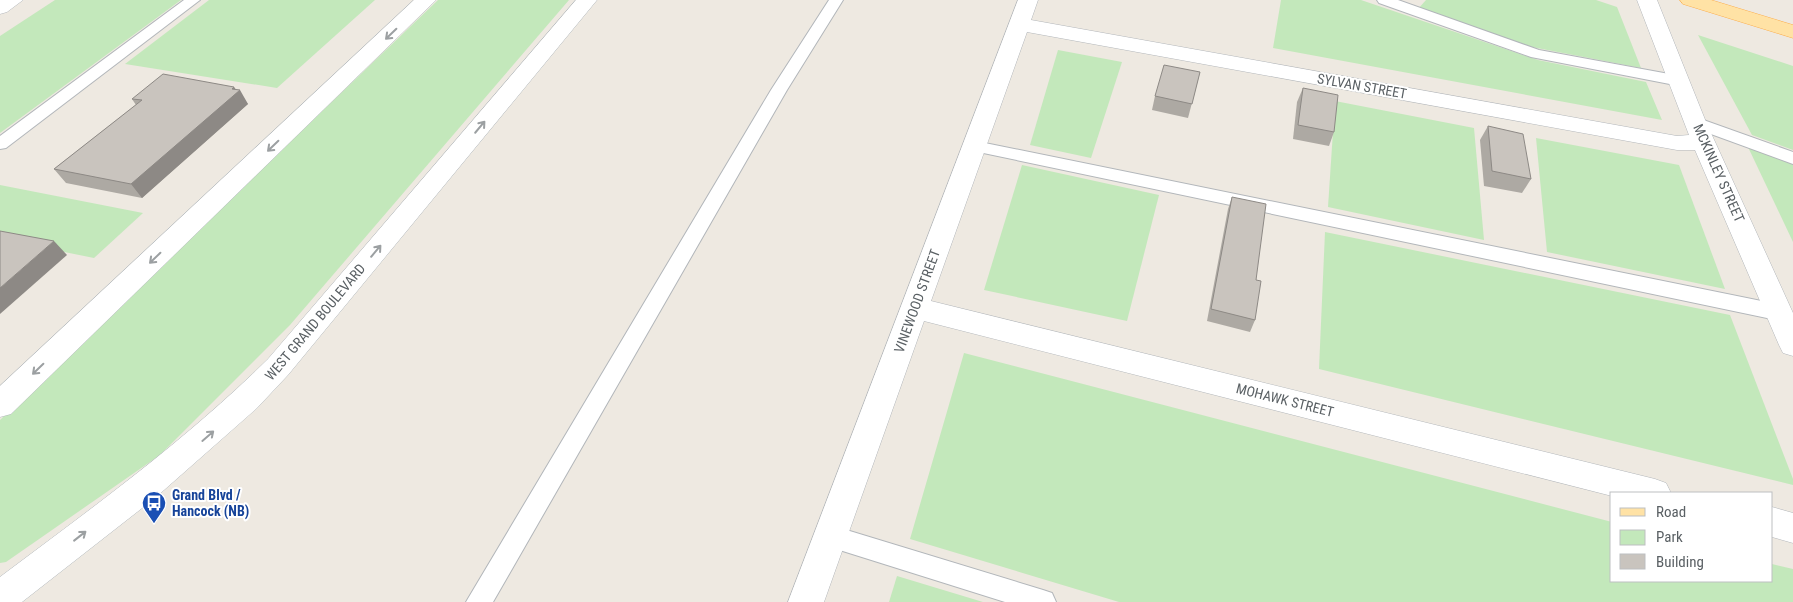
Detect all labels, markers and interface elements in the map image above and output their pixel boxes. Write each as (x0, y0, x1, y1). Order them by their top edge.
one-way arrow (385, 28, 397, 40)
street label: SYLVAN STREET (1316, 70, 1408, 102)
one-way arrow (475, 120, 486, 133)
street label: MCKINLEY STREET (1690, 121, 1748, 225)
one-way arrow (267, 140, 279, 152)
one-way arrow (370, 245, 381, 258)
street label: VINEWOOD STREET (891, 247, 943, 355)
one-way arrow (150, 251, 162, 263)
street label: WEST GRAND BOULEVARD (262, 260, 368, 384)
one-way arrow (32, 363, 44, 375)
street label: MOHAWK STREET (1234, 380, 1336, 420)
one-way arrow (202, 431, 215, 442)
place label: Grand Blvd / Hancock (NB) (172, 487, 249, 520)
bus stop icon: Grand Blvd / Hancock (NB) (141, 490, 167, 524)
legend (1610, 492, 1773, 582)
text: Road (1656, 503, 1686, 521)
text: Park (1656, 528, 1683, 546)
one-way arrow (73, 531, 87, 541)
text: Building (1656, 553, 1704, 571)

